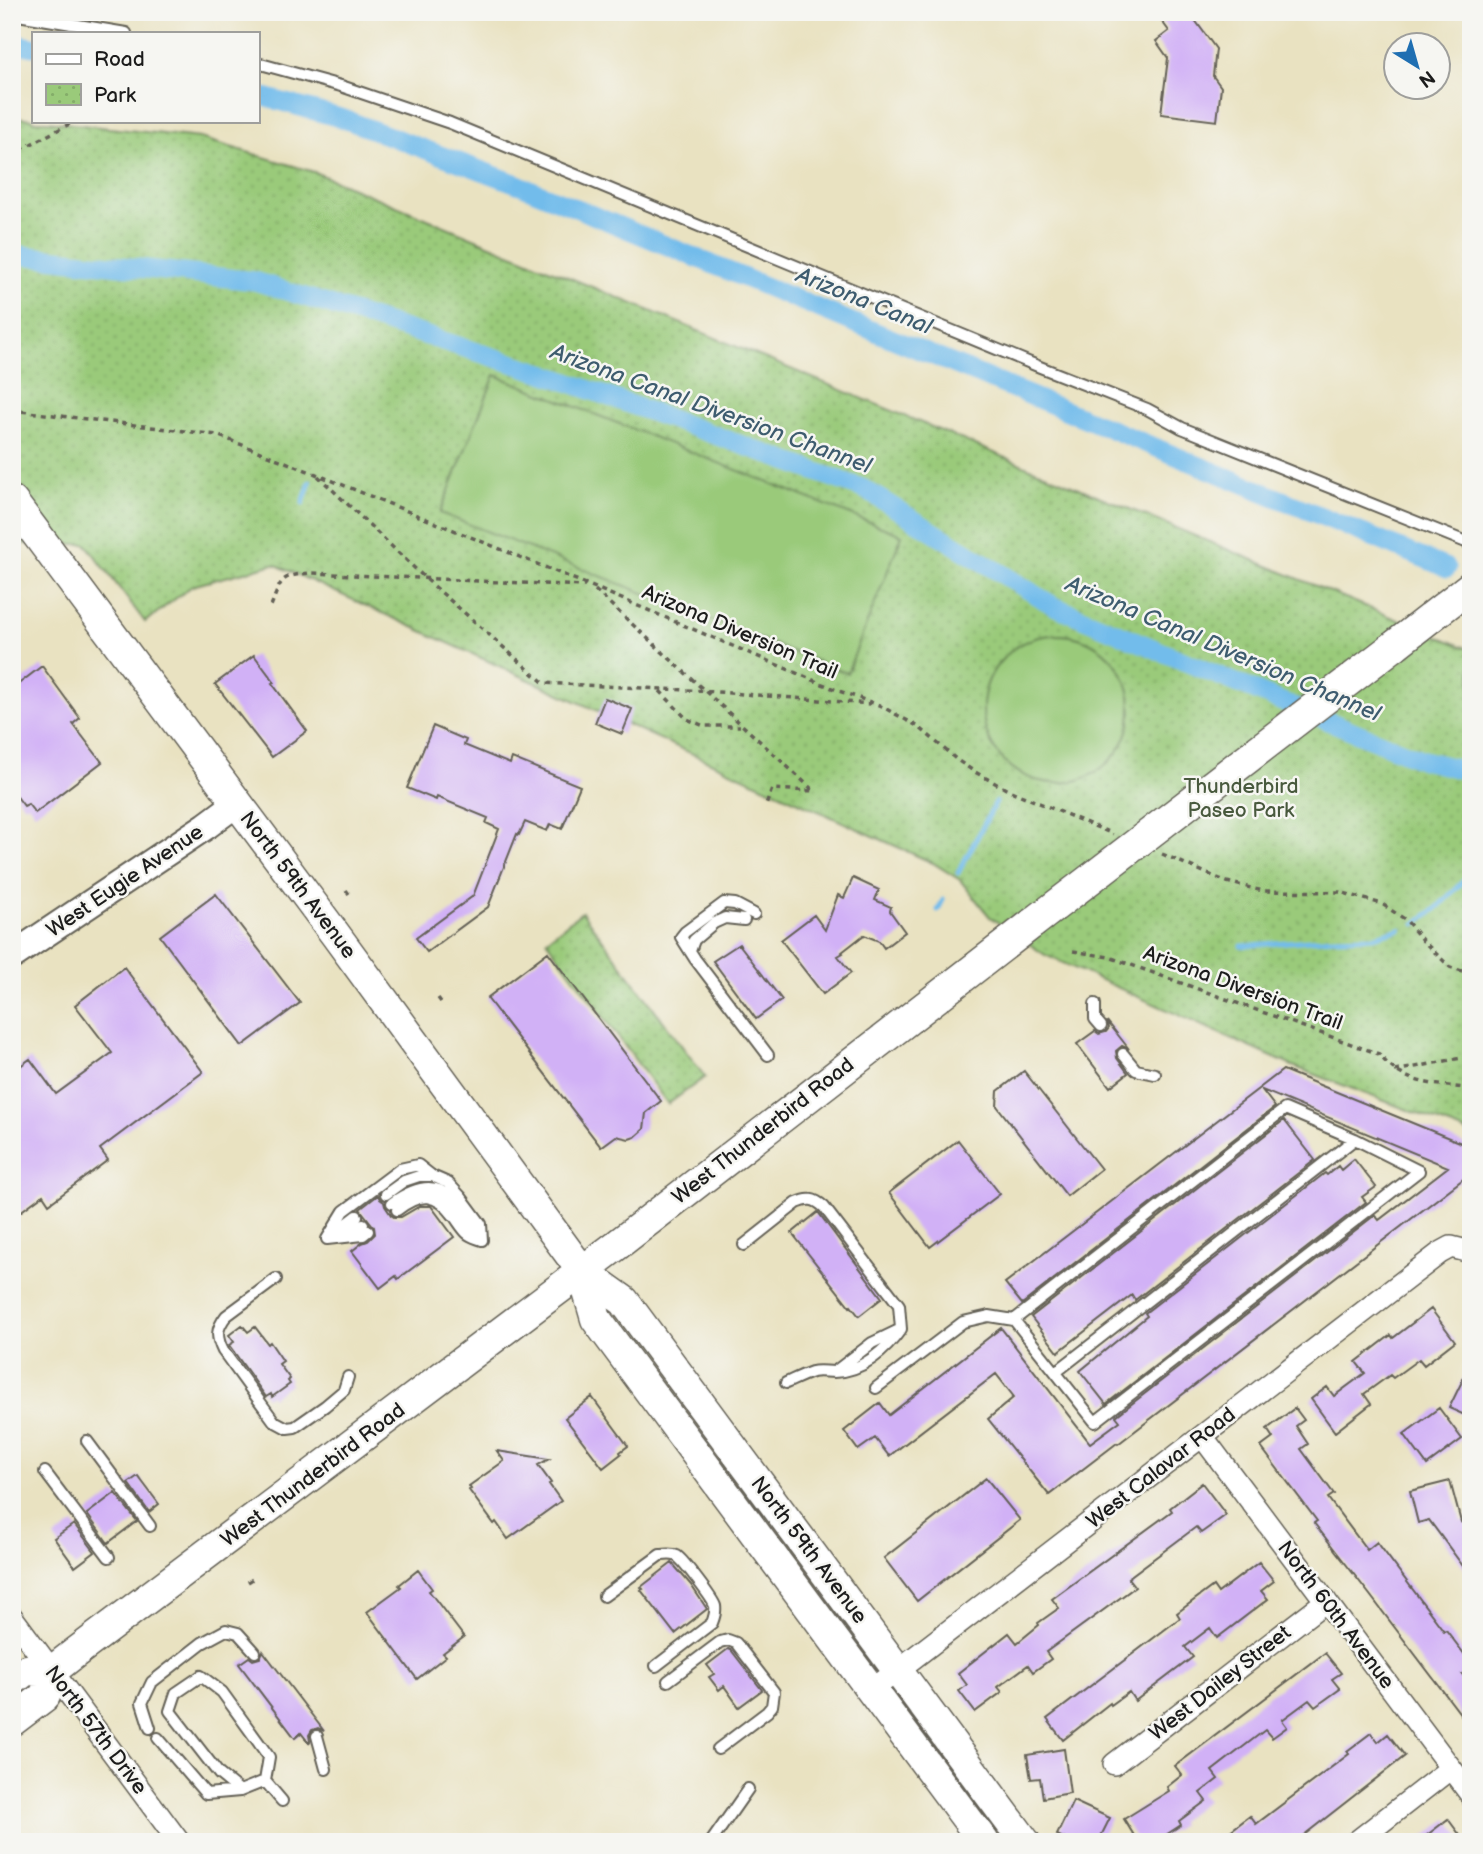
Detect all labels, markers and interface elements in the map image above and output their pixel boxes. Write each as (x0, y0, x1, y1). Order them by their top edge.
legend (32, 32, 259, 122)
north arrow (1382, 32, 1452, 102)
text: Road (94, 47, 145, 72)
text: N (1414, 65, 1439, 92)
text: Park (94, 83, 137, 108)
water label: Arizona Canal (791, 261, 937, 341)
water label: Arizona Canal Diversion Channel (546, 338, 876, 480)
water label: Arizona Canal Diversion Channel (1061, 569, 1385, 728)
street label: Arizona Diversion Trail (638, 579, 842, 685)
park label: Thunderbird Paseo Park (1183, 774, 1299, 823)
street label: North 59th Avenue (235, 807, 361, 963)
street label: West Eugie Avenue (42, 819, 208, 943)
street label: Arizona Diversion Trail (1140, 940, 1346, 1036)
street label: West Thunderbird Road (667, 1052, 859, 1210)
street label: West Thunderbird Road (216, 1398, 410, 1552)
street label: West Calavar Road (1082, 1402, 1240, 1534)
street label: North 59th Avenue (746, 1472, 872, 1628)
street label: North 60th Avenue (1272, 1536, 1400, 1694)
street label: West Dailey Street (1144, 1620, 1296, 1746)
street label: North 57th Drive (39, 1661, 153, 1799)

